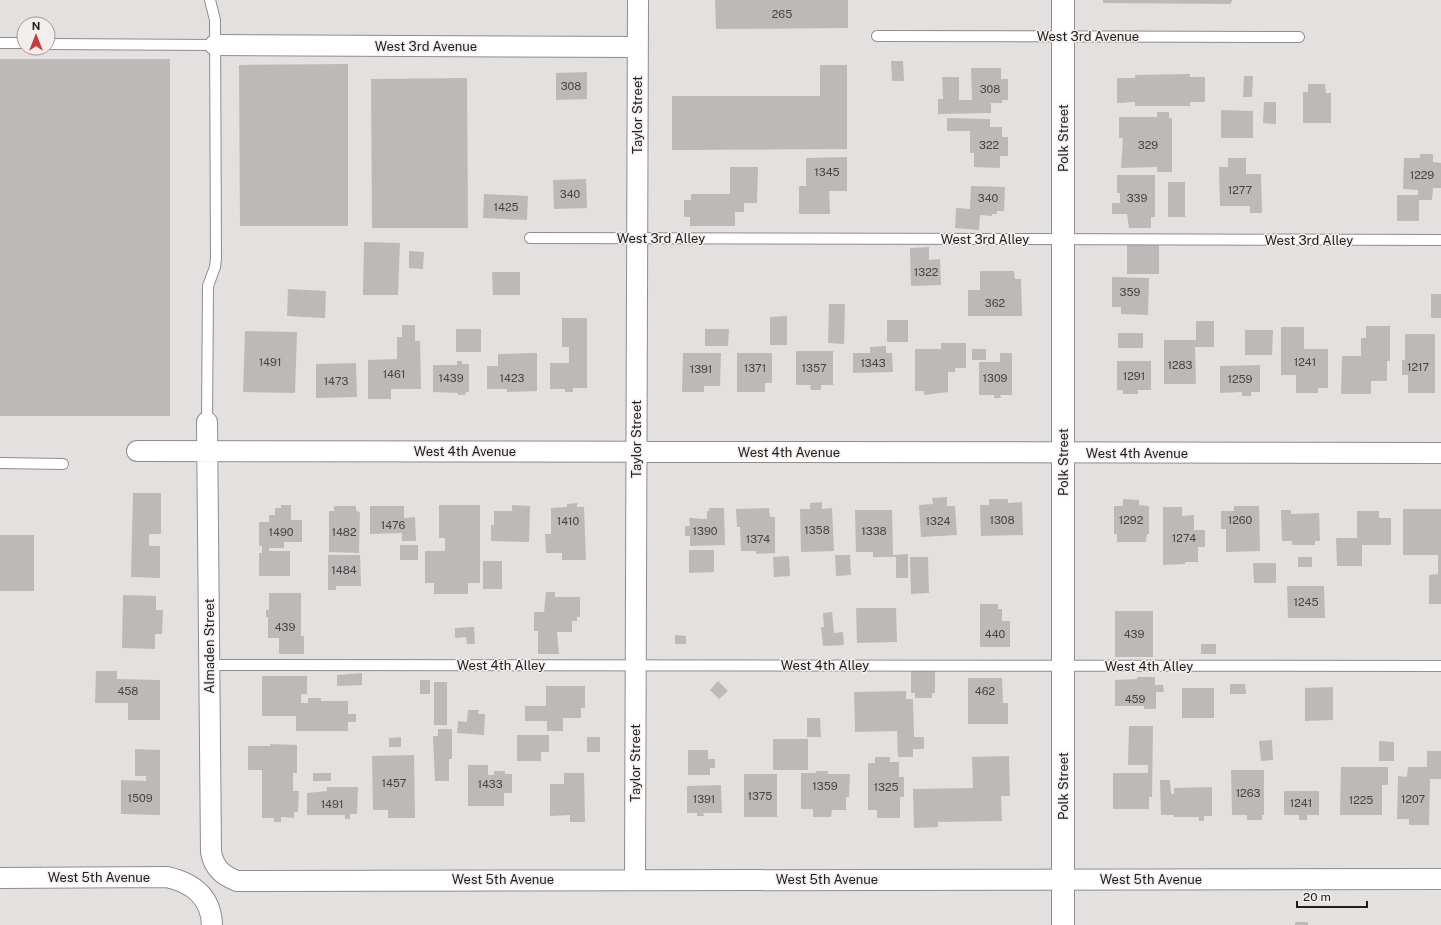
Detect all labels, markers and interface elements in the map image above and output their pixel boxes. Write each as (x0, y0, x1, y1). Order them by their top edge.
house number: 265 (772, 8, 792, 20)
north arrow (16, 16, 56, 56)
text: N (32, 20, 40, 32)
street label: West 3rd Avenue (1037, 29, 1139, 44)
street label: West 3rd Avenue (375, 39, 477, 54)
street label: Taylor Street (630, 76, 645, 154)
house number: 308 (561, 80, 581, 92)
house number: 308 (980, 83, 1000, 95)
street label: Polk Street (1056, 104, 1071, 172)
house number: 322 (979, 139, 999, 151)
house number: 329 (1138, 139, 1158, 151)
house number: 1345 (814, 166, 840, 178)
house number: 1229 (1410, 169, 1434, 181)
house number: 1277 (1228, 184, 1253, 196)
house number: 340 (560, 188, 581, 200)
house number: 340 (978, 192, 999, 204)
house number: 339 (1127, 192, 1147, 204)
house number: 1425 (494, 201, 519, 213)
street label: West 3rd Alley (617, 231, 705, 246)
street label: West 3rd Alley (941, 232, 1029, 247)
street label: West 3rd Alley (1265, 233, 1353, 248)
house number: 1322 (914, 266, 939, 278)
house number: 359 (1120, 286, 1141, 298)
house number: 362 (985, 297, 1006, 309)
house number: 1491 (259, 356, 281, 368)
house number: 1241 (1294, 356, 1316, 368)
house number: 1343 (860, 357, 886, 369)
house number: 1283 (1167, 359, 1193, 371)
house number: 1217 (1407, 361, 1429, 373)
house number: 1371 (744, 362, 766, 374)
house number: 1357 (801, 362, 827, 374)
house number: 1391 (690, 363, 712, 375)
house number: 1461 (383, 368, 405, 380)
house number: 1291 (1123, 370, 1145, 382)
house number: 1439 (438, 372, 464, 384)
house number: 1423 (500, 372, 525, 384)
house number: 1309 (983, 372, 1008, 384)
house number: 1259 (1228, 373, 1253, 385)
house number: 1473 (324, 375, 348, 387)
street label: Taylor Street (629, 400, 644, 478)
street label: Polk Street (1056, 428, 1071, 496)
street label: West 4th Avenue (414, 444, 516, 459)
street label: West 4th Avenue (738, 445, 840, 460)
street label: West 4th Avenue (1086, 446, 1188, 461)
house number: 1308 (989, 514, 1015, 526)
house number: 1292 (1119, 514, 1144, 526)
house number: 1260 (1228, 514, 1253, 526)
house number: 1410 (557, 515, 580, 527)
house number: 1324 (926, 515, 951, 527)
house number: 1476 (381, 519, 405, 531)
house number: 1358 (804, 524, 830, 536)
house number: 1390 (693, 525, 718, 537)
house number: 1338 (861, 525, 887, 537)
house number: 1490 (269, 526, 294, 538)
house number: 1482 (331, 526, 357, 538)
house number: 1274 (1172, 532, 1196, 544)
house number: 1374 (746, 533, 770, 545)
house number: 1484 (331, 564, 357, 576)
house number: 1245 (1294, 596, 1318, 608)
street label: Almaden Street (202, 598, 217, 694)
house number: 439 (275, 621, 295, 633)
house number: 440 (985, 628, 1006, 640)
house number: 439 (1124, 628, 1144, 640)
street label: West 4th Alley (457, 658, 545, 673)
street label: West 4th Alley (781, 658, 869, 673)
street label: West 4th Alley (1105, 659, 1193, 674)
house number: 458 (118, 685, 139, 697)
house number: 462 (975, 685, 996, 697)
house number: 459 (1125, 693, 1145, 705)
street label: Taylor Street (628, 724, 643, 802)
street label: Polk Street (1056, 752, 1071, 820)
house number: 1457 (382, 777, 407, 789)
house number: 1433 (477, 778, 503, 790)
house number: 1359 (812, 780, 838, 792)
house number: 1325 (873, 781, 899, 793)
house number: 1263 (1236, 787, 1260, 799)
house number: 1375 (748, 790, 772, 802)
house number: 1509 (127, 792, 153, 804)
house number: 1391 (693, 793, 715, 805)
house number: 1207 (1401, 793, 1425, 805)
house number: 1225 (1349, 794, 1373, 806)
house number: 1241 (1290, 797, 1312, 809)
house number: 1491 (321, 798, 343, 810)
street label: West 5th Avenue (48, 870, 150, 885)
street label: West 5th Avenue (452, 872, 554, 887)
street label: West 5th Avenue (776, 872, 878, 887)
street label: West 5th Avenue (1100, 872, 1202, 887)
scale bar (1297, 883, 1367, 909)
text: 20 m (1303, 890, 1331, 904)

